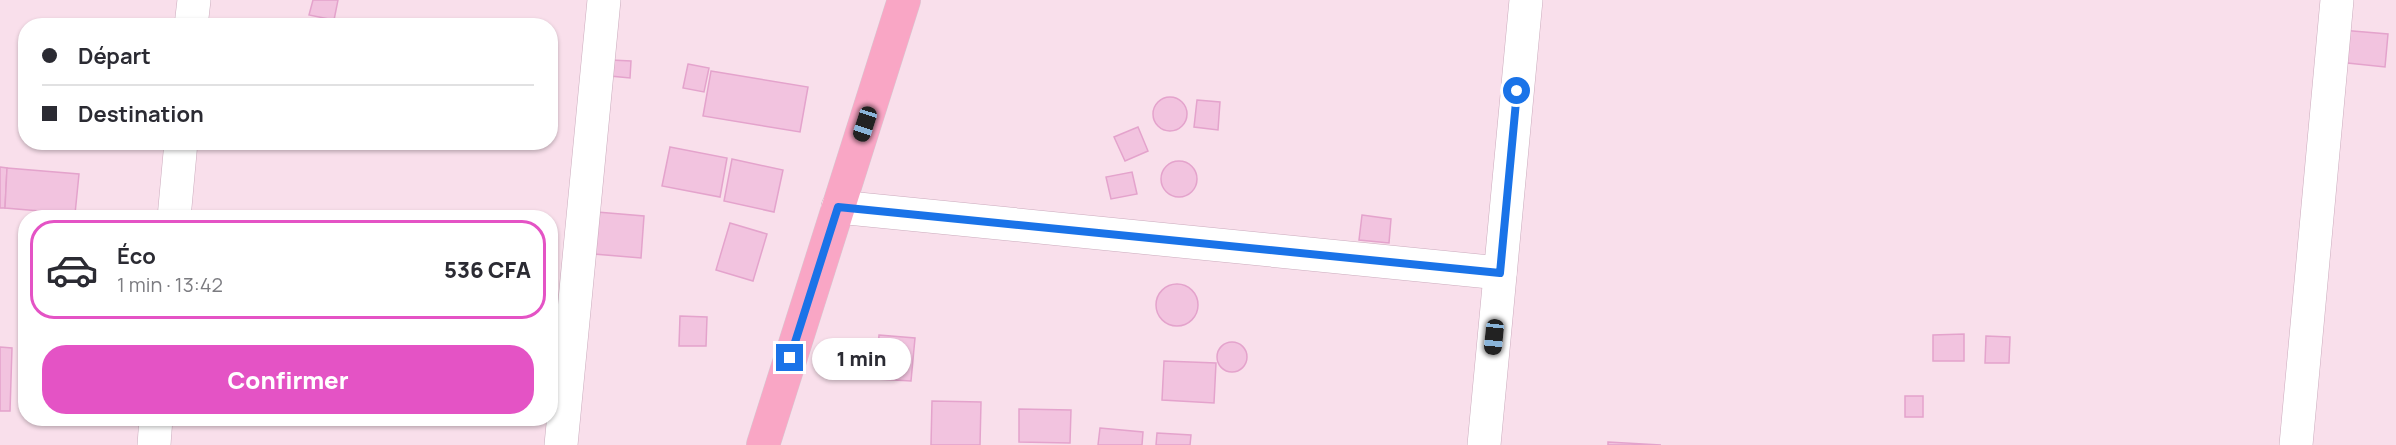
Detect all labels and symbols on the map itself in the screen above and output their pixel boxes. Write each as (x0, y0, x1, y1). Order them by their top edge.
route start (1503, 77, 1530, 104)
car (851, 104, 879, 144)
car (1483, 318, 1505, 356)
callout: 1 min (811, 337, 910, 379)
route end (776, 344, 803, 371)

